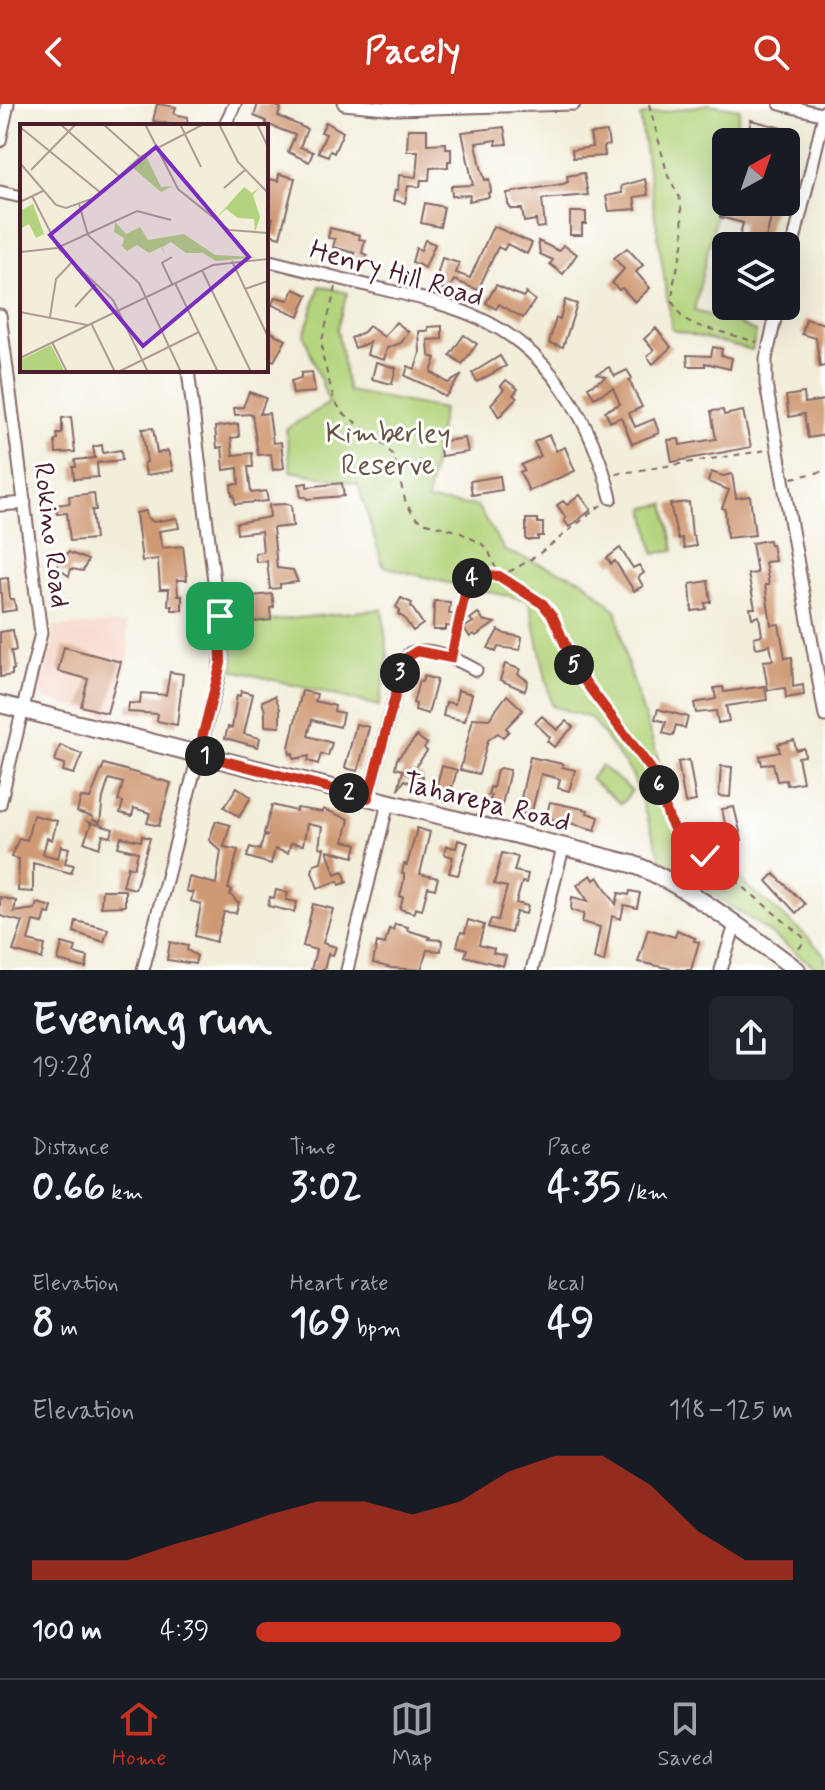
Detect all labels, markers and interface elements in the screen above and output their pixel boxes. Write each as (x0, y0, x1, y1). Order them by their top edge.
text: Pacely (365, 29, 460, 76)
icon: back (32, 30, 76, 74)
icon: search (749, 30, 793, 74)
inset map (20, 124, 268, 372)
north arrow (712, 128, 800, 216)
map controls (712, 128, 800, 320)
street label: Henry Hill Road (305, 232, 487, 317)
button: layers (712, 232, 800, 320)
park label: Kimberley Reserve (325, 416, 451, 485)
street label: Rokino Road (23, 461, 78, 610)
pin: 4 (452, 558, 492, 598)
text: 4 (466, 564, 478, 592)
pin (186, 582, 254, 650)
icon: arrive (198, 594, 242, 638)
pin: 5 (554, 645, 594, 685)
text: 5 (567, 651, 581, 679)
pin: 3 (380, 653, 420, 693)
text: 3 (395, 659, 405, 687)
pin: 1 (185, 736, 225, 776)
text: 1 (200, 742, 210, 770)
street label: Taharepa Road (399, 765, 574, 842)
pin: 6 (639, 765, 679, 805)
text: 6 (653, 771, 665, 799)
pin: 2 (329, 773, 369, 813)
text: 2 (344, 779, 354, 807)
pin (671, 822, 739, 890)
icon: check (683, 834, 727, 878)
text: Evening run (32, 992, 272, 1050)
button: share (709, 996, 793, 1080)
text: 19:28 (32, 1051, 93, 1085)
text: Distance (32, 1134, 109, 1162)
text: Time (290, 1134, 336, 1162)
text: Pace (547, 1134, 591, 1162)
text: 0.66 (32, 1162, 105, 1214)
text: 3:02 (290, 1162, 362, 1214)
text: 4:35 (547, 1162, 621, 1214)
text: km (105, 1179, 143, 1207)
text: /km (621, 1179, 668, 1207)
text: Elevation (32, 1270, 119, 1298)
text: Heart rate (290, 1270, 388, 1298)
text: kcal (547, 1270, 584, 1298)
text: 8 (32, 1298, 55, 1350)
text: 169 (290, 1298, 351, 1350)
text: 49 (547, 1298, 594, 1350)
text: m (55, 1315, 78, 1343)
text: bpm (351, 1315, 401, 1343)
text: Elevation (32, 1394, 134, 1428)
text: 118–125 m (669, 1394, 793, 1428)
text: 100 m (32, 1615, 102, 1649)
text: 4:39 (160, 1615, 209, 1649)
tab: Home (112, 1697, 166, 1773)
tab: Map (390, 1697, 434, 1773)
tab: Saved (658, 1697, 713, 1773)

